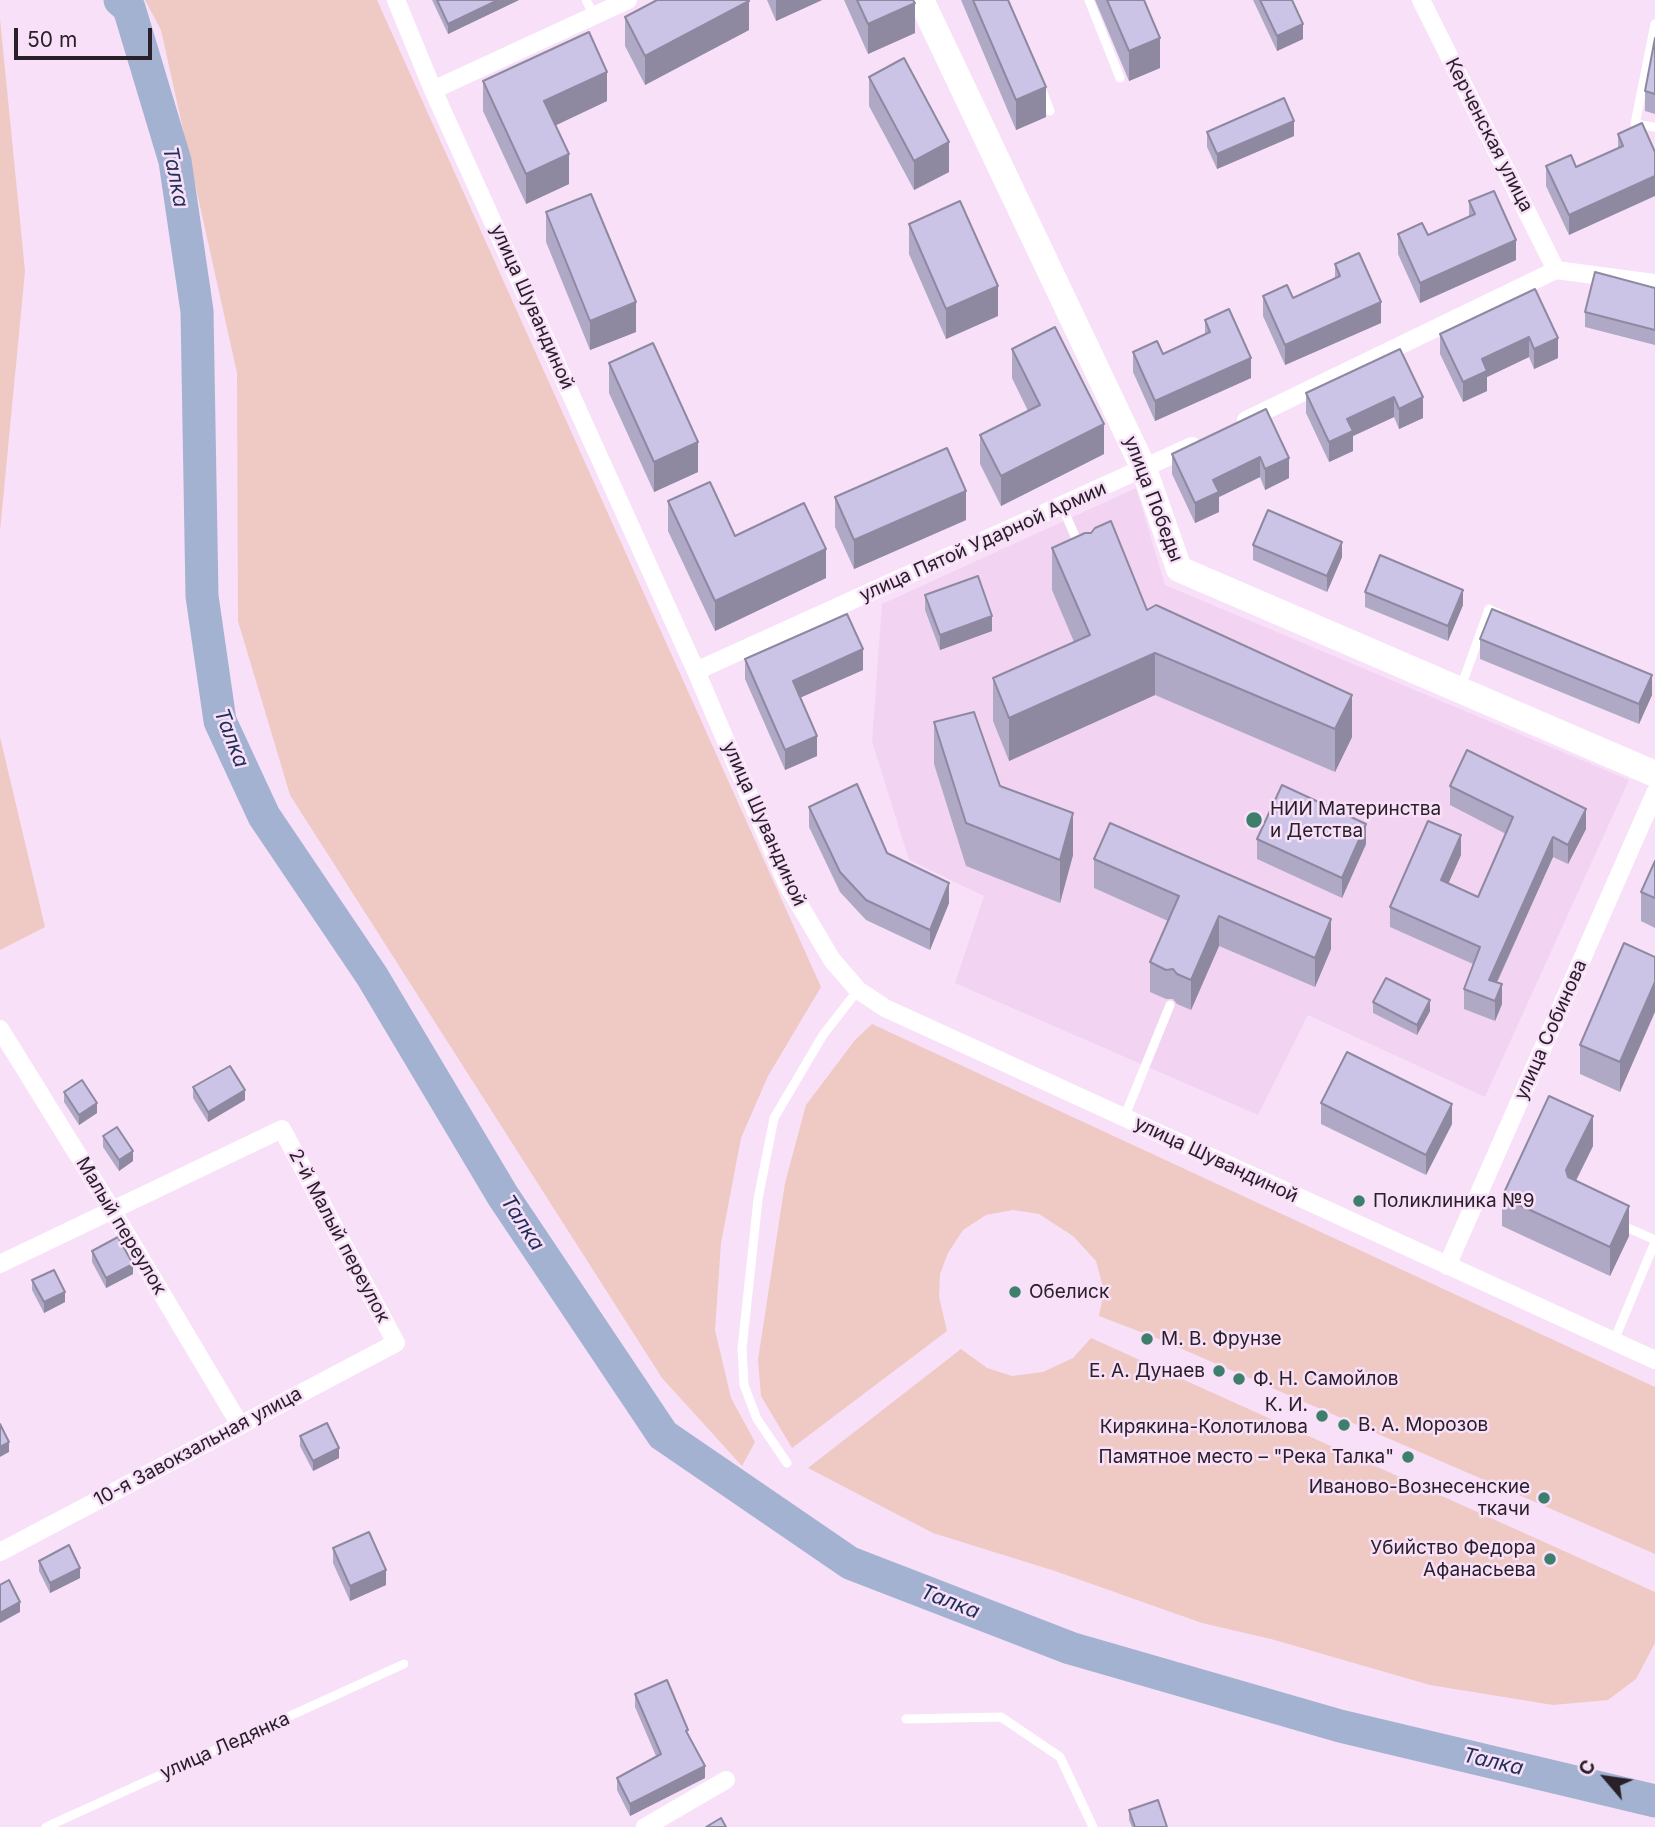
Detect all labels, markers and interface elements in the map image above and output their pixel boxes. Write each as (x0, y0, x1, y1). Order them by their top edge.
scale bar (18, 14, 156, 58)
text: 50 m (27, 27, 77, 52)
street label: Керченская улица (1440, 54, 1538, 216)
water label: Талка (157, 145, 193, 209)
street label: улица Шувандиной (485, 221, 579, 393)
street label: улица Победы (1119, 433, 1187, 565)
street label: улица Пятой Ударной Армии (856, 477, 1110, 607)
water label: Талка (208, 705, 254, 771)
street label: улица Шувандиной (717, 738, 811, 910)
place label: НИИ Материнства и Детства (1270, 798, 1441, 842)
marker: НИИ Материнства и Детства (1244, 810, 1264, 830)
street label: улица Собинова (1510, 956, 1592, 1104)
street label: улица Шувандиной (1131, 1112, 1301, 1208)
street label: 2-й Малый переулок (284, 1145, 394, 1327)
street label: Малый переулок (71, 1153, 171, 1299)
water label: Талка (495, 1190, 549, 1256)
place label: Поликлиника №9 (1373, 1190, 1534, 1212)
marker: Поликлиника №9 (1351, 1193, 1367, 1209)
place label: Обелиск (1029, 1281, 1109, 1303)
marker: Обелиск (1007, 1284, 1023, 1300)
place label: М. В. Фрунзе (1161, 1328, 1282, 1350)
marker: М. В. Фрунзе (1139, 1331, 1155, 1347)
place label: Е. А. Дунаев (1089, 1360, 1205, 1382)
marker: Е. А. Дунаев (1211, 1363, 1227, 1379)
place label: Ф. Н. Самойлов (1253, 1368, 1399, 1390)
marker: Ф. Н. Самойлов (1231, 1371, 1247, 1387)
street label: 10-я Завокзальная улица (90, 1382, 306, 1512)
place label: К. И. Кирякина-Колотилова (1100, 1394, 1308, 1438)
marker: К. И. Кирякина-Колотилова (1314, 1408, 1330, 1424)
place label: В. А. Морозов (1358, 1414, 1488, 1436)
marker: В. А. Морозов (1336, 1417, 1352, 1433)
place label: Памятное место – "Река Талка" (1099, 1446, 1394, 1468)
marker: Памятное место – "Река Талка" (1400, 1449, 1416, 1465)
place label: Иваново-Вознесенские ткачи (1309, 1476, 1530, 1520)
marker: Иваново-Вознесенские ткачи (1536, 1490, 1552, 1506)
place label: Убийство Федора Афанасьева (1370, 1537, 1536, 1581)
marker: Убийство Федора Афанасьева (1542, 1551, 1558, 1567)
water label: Талка (917, 1579, 983, 1625)
street label: улица Ледянка (157, 1707, 293, 1785)
water label: Талка (1460, 1743, 1526, 1781)
north arrow (1571, 1743, 1641, 1813)
text: С (1574, 1756, 1601, 1779)

